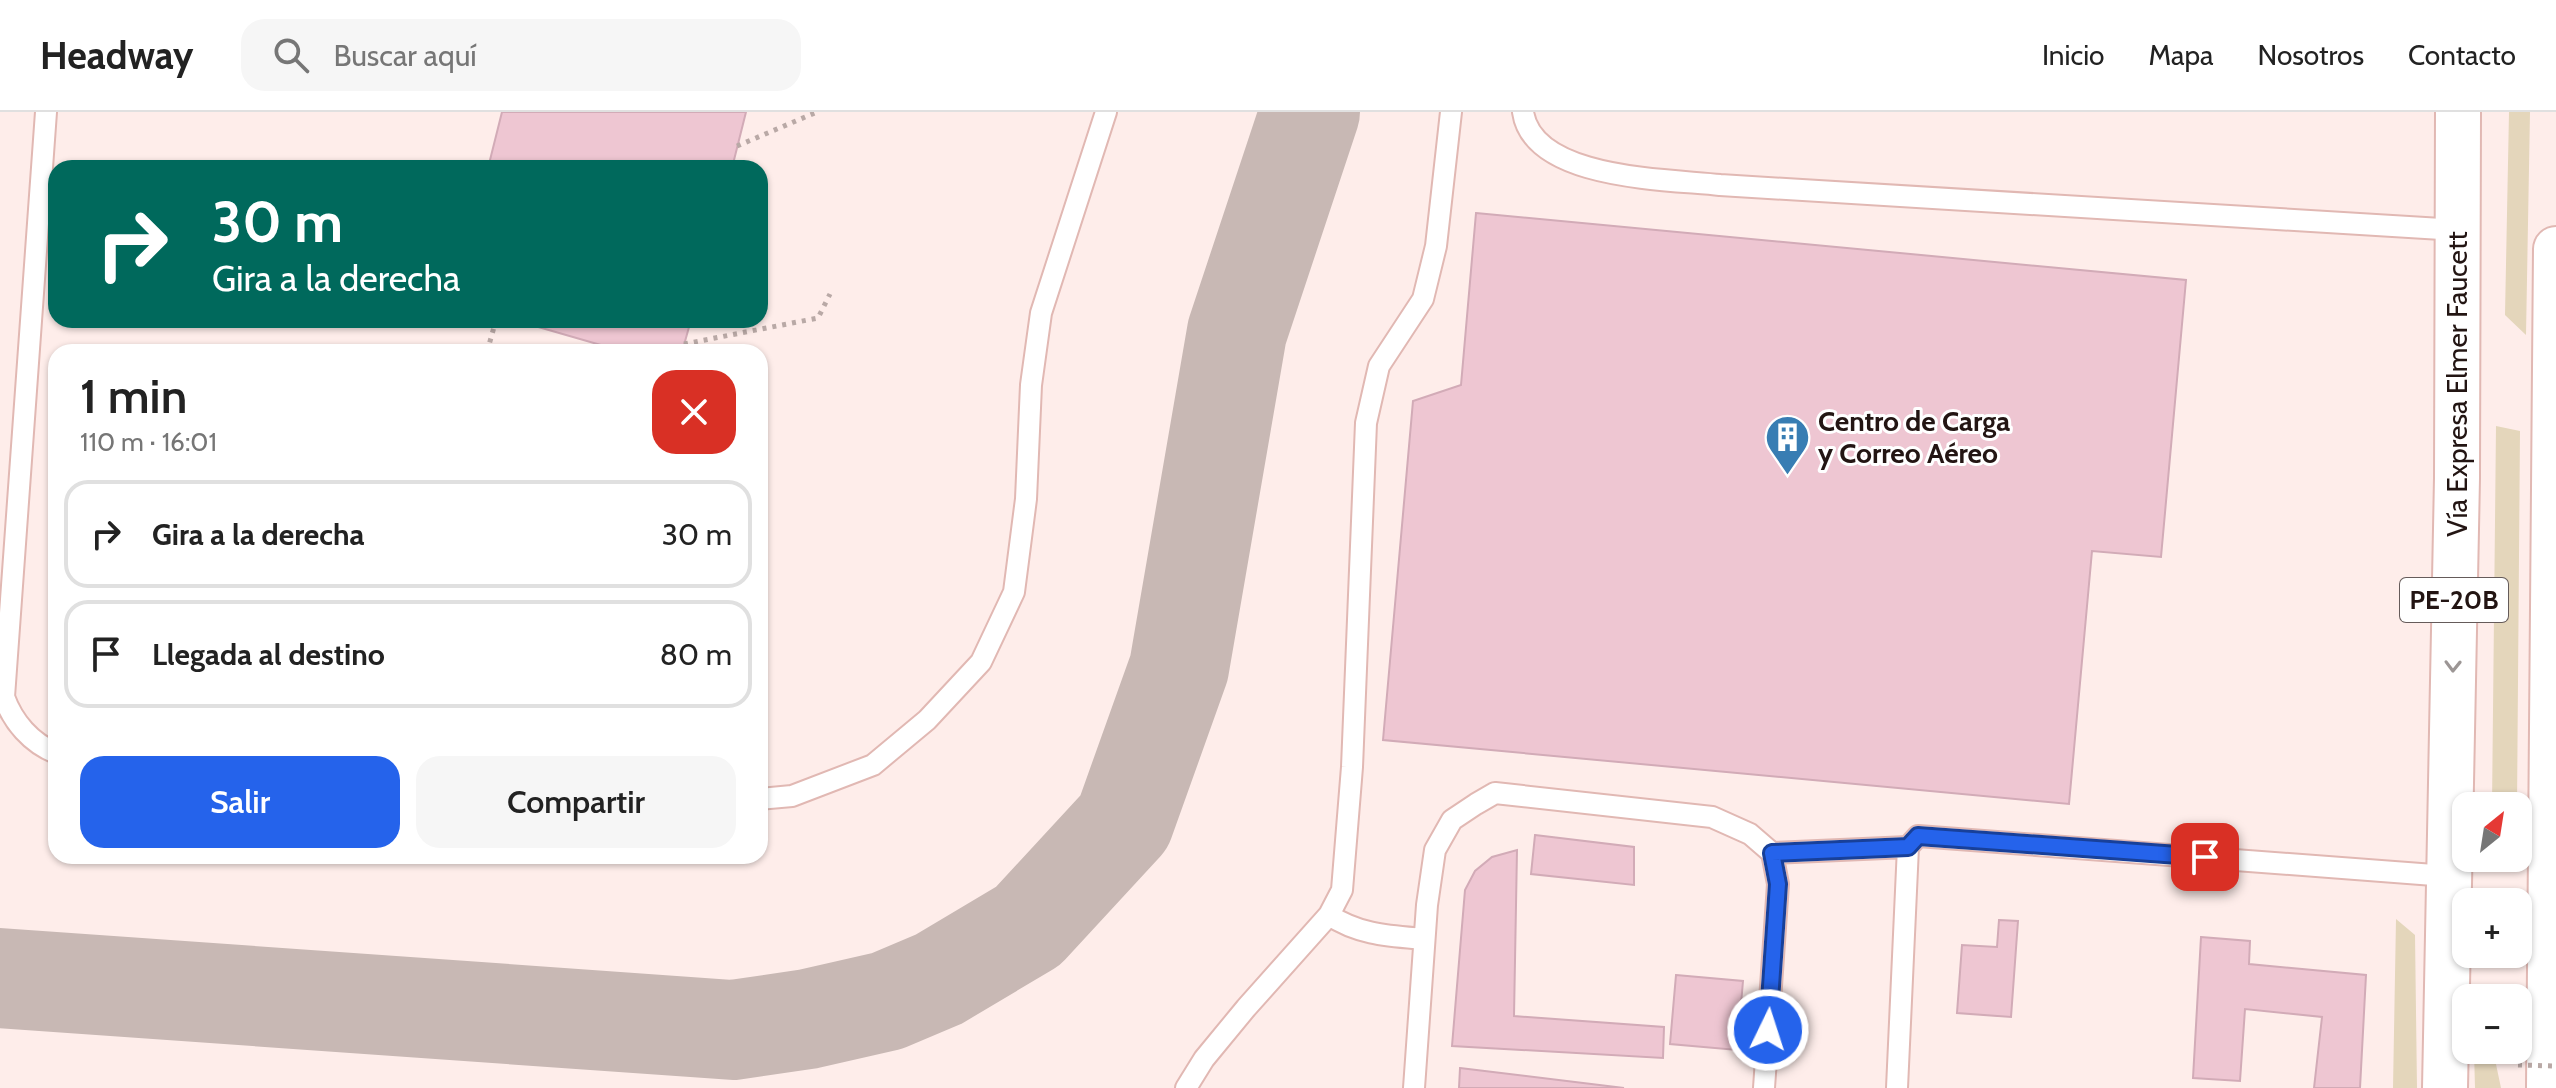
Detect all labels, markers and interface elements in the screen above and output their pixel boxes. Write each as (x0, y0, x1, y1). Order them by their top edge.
search box (241, 19, 801, 91)
text: Headway (40, 32, 193, 79)
icon: search (269, 33, 313, 77)
text: Buscar aquí (333, 37, 477, 74)
text: Inicio (2042, 38, 2105, 72)
text: Mapa (2149, 38, 2214, 72)
text: Nosotros (2258, 38, 2364, 72)
text: Contacto (2408, 38, 2516, 72)
text: 30 m (212, 188, 343, 256)
icon: right (80, 192, 184, 296)
street label: Vía Expresa Elmer Faucett (2440, 231, 2474, 537)
text: Gira a la derecha (212, 256, 460, 300)
text: 1 min (80, 367, 187, 425)
button: close (652, 370, 736, 454)
place label: Centro de Carga y Correo Aéreo (1818, 404, 2010, 470)
building icon: Centro de Carga y Correo Aéreo (1763, 413, 1811, 476)
text: 110 m · 16:01 (80, 426, 217, 458)
icon: right (84, 512, 128, 556)
text: Gira a la derecha (152, 516, 364, 553)
text: 30 m (662, 516, 732, 553)
road number: PE-20B (2400, 578, 2508, 622)
icon: arrive (84, 632, 128, 676)
text: Llegada al destino (152, 636, 385, 673)
text: 80 m (660, 636, 732, 673)
one-way arrow (2444, 660, 2461, 673)
button: Salir (80, 756, 400, 848)
button: Compartir (416, 756, 736, 848)
north arrow (2452, 792, 2532, 872)
map controls (2452, 792, 2532, 1064)
pin (2171, 823, 2239, 891)
icon: arrive (2183, 835, 2227, 879)
button: + (2452, 888, 2532, 968)
button: − (2452, 984, 2532, 1064)
position arrow (1726, 988, 1810, 1072)

